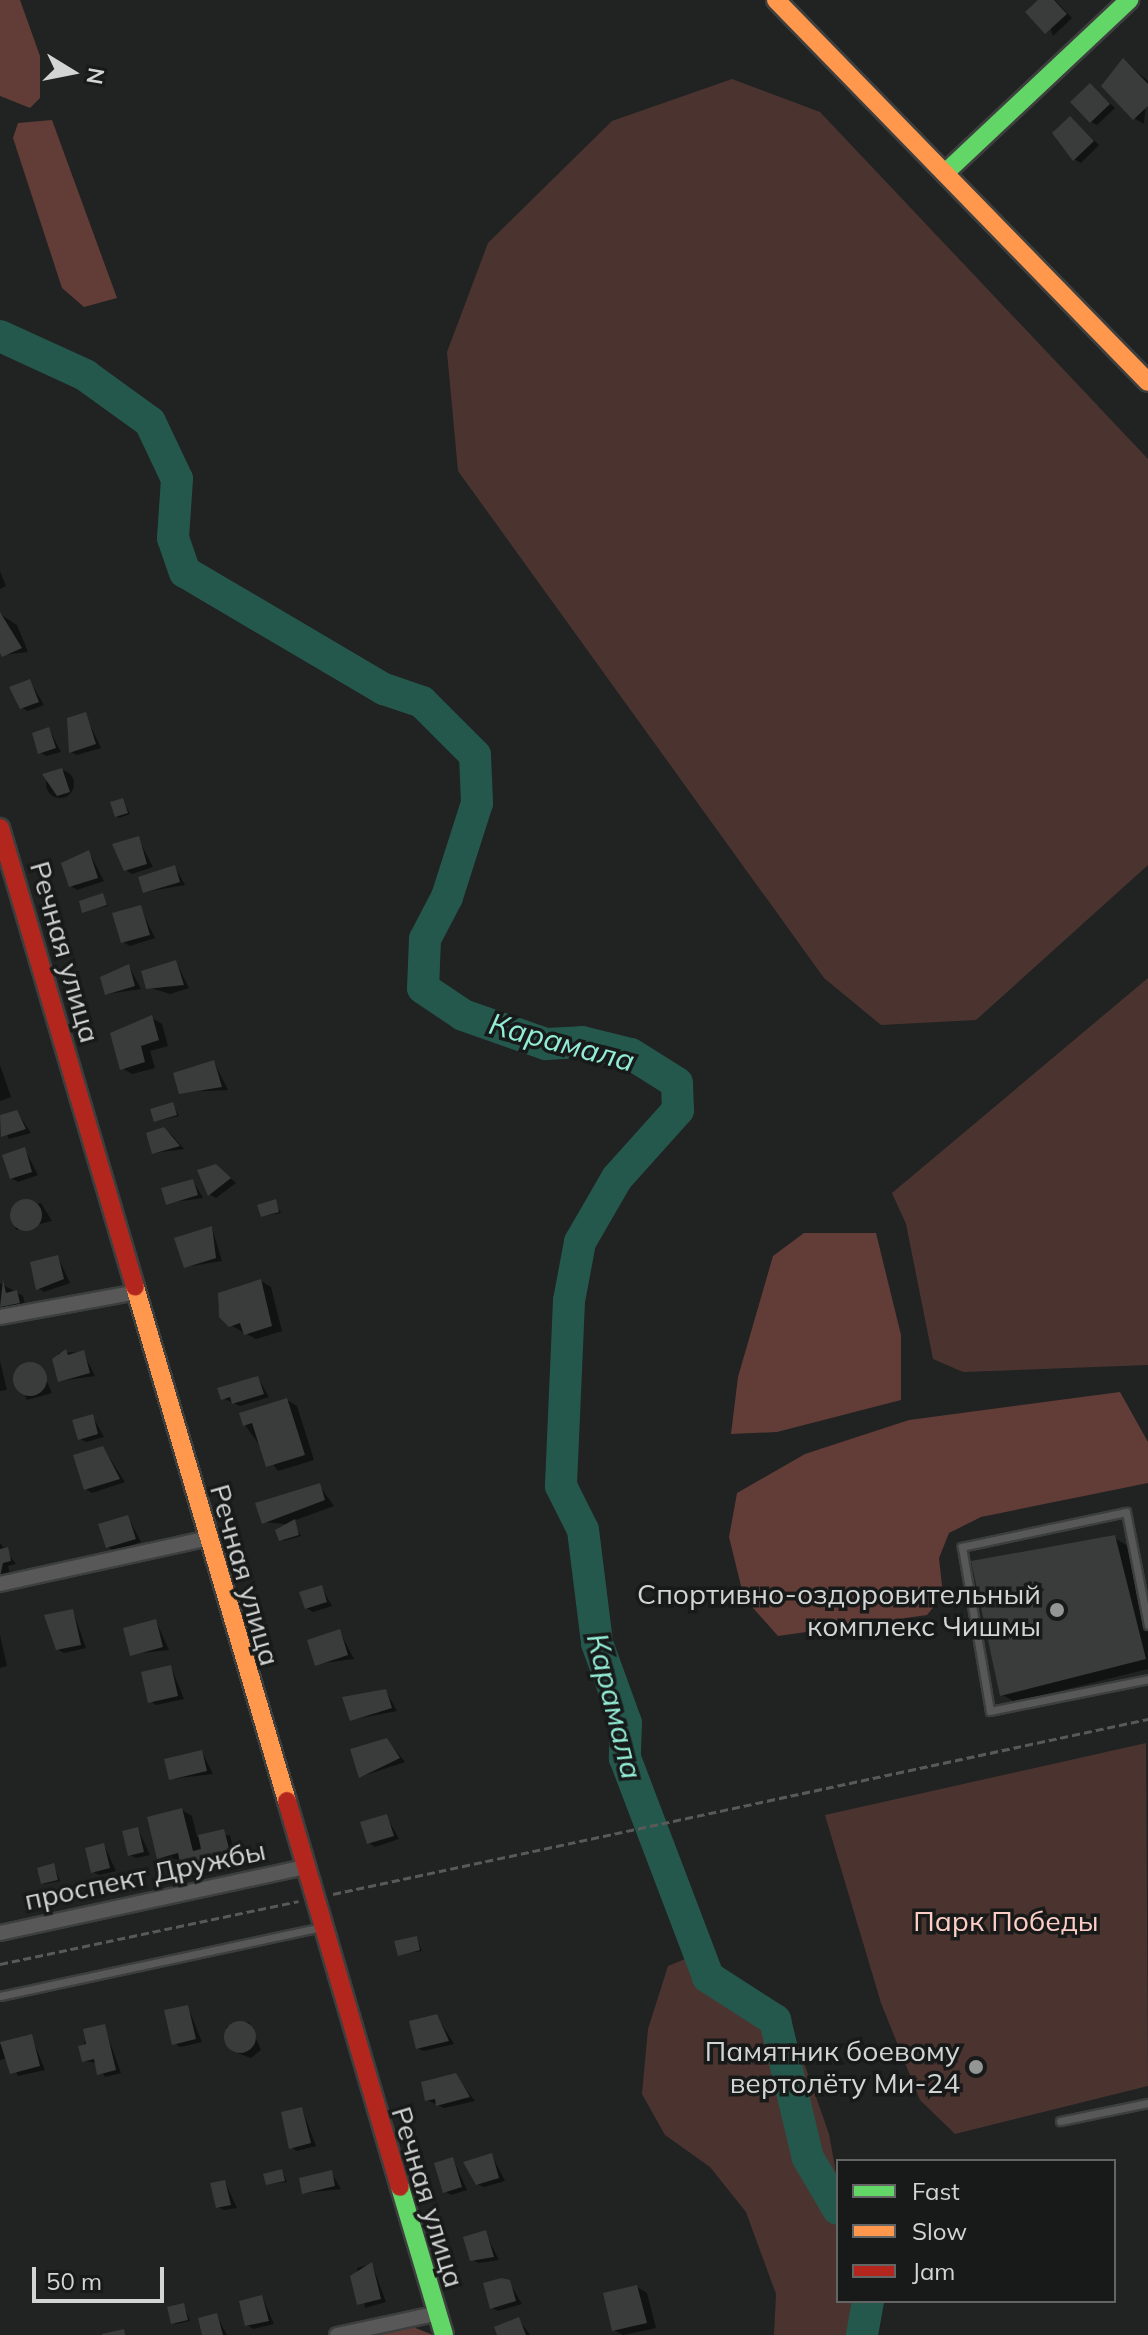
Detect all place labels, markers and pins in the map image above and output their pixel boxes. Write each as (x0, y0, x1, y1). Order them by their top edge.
place label: Спортивно-оздоровительный комплекс Чишмы (637, 1577, 1041, 1643)
marker: Спортивно-оздоровительный комплекс Чишмы (1048, 1601, 1066, 1619)
place label: Памятник боевому вертолёту Ми-24 (705, 2034, 960, 2100)
marker: Памятник боевому вертолёту Ми-24 (967, 2058, 985, 2076)

